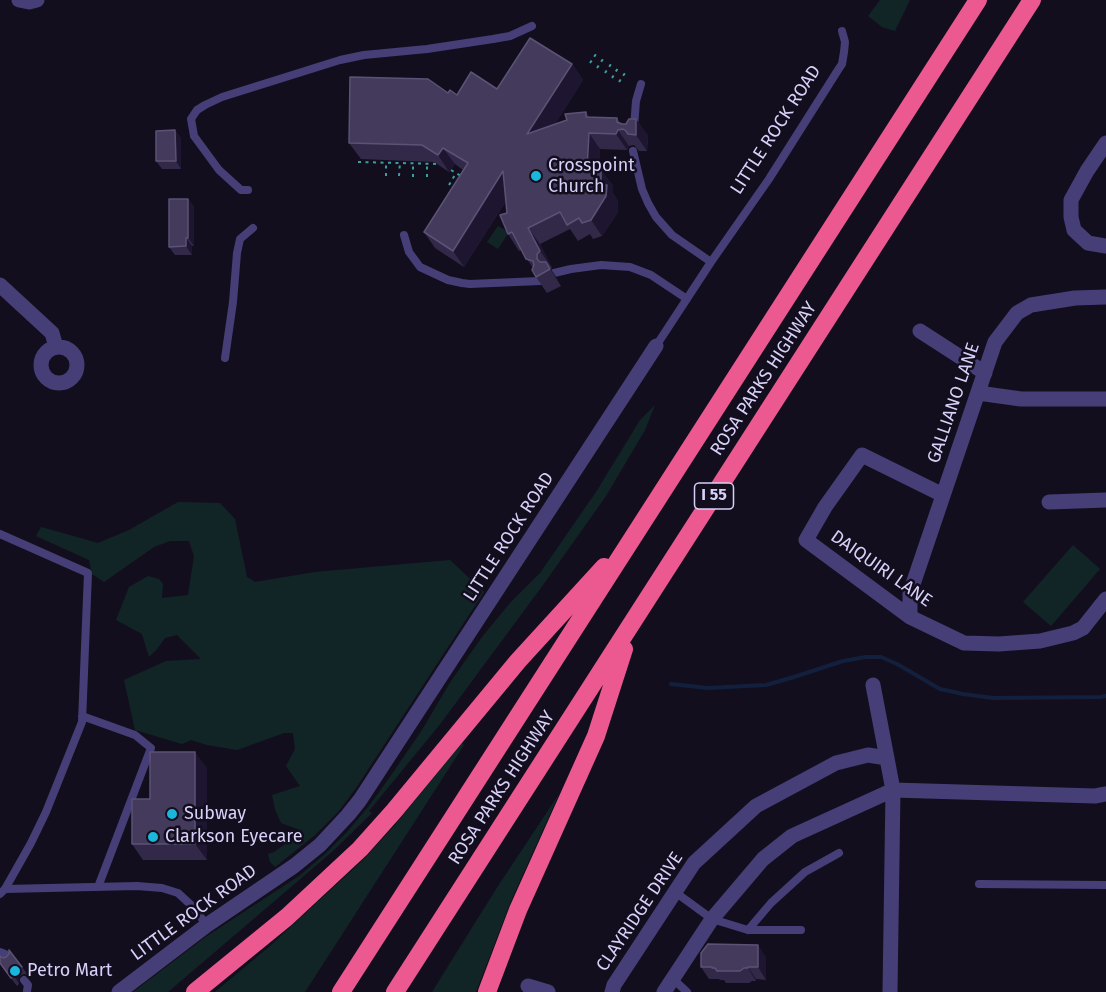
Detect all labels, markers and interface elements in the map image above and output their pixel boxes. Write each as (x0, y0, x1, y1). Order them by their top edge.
street label: LITTLE ROCK ROAD (726, 61, 826, 199)
place label: Crosspoint Church (548, 155, 635, 198)
marker: Crosspoint Church (529, 169, 543, 183)
street label: ROSA PARKS HIGHWAY (706, 298, 822, 460)
street label: GALLIANO LANE (923, 340, 985, 466)
street label: LITTLE ROCK ROAD (459, 468, 559, 606)
road number: I 55 (694, 483, 734, 509)
street label: DAIQUIRI LANE (826, 526, 936, 612)
street label: ROSA PARKS HIGHWAY (444, 707, 560, 869)
place label: Subway (184, 803, 246, 825)
marker: Subway (165, 807, 179, 821)
place label: Clarkson Eyecare (165, 826, 302, 848)
marker: Clarkson Eyecare (146, 830, 160, 844)
street label: CLAYRIDGE DRIVE (592, 848, 688, 976)
street label: LITTLE ROCK ROAD (127, 860, 261, 966)
place label: Petro Mart (27, 960, 112, 982)
marker: Petro Mart (8, 964, 22, 978)

